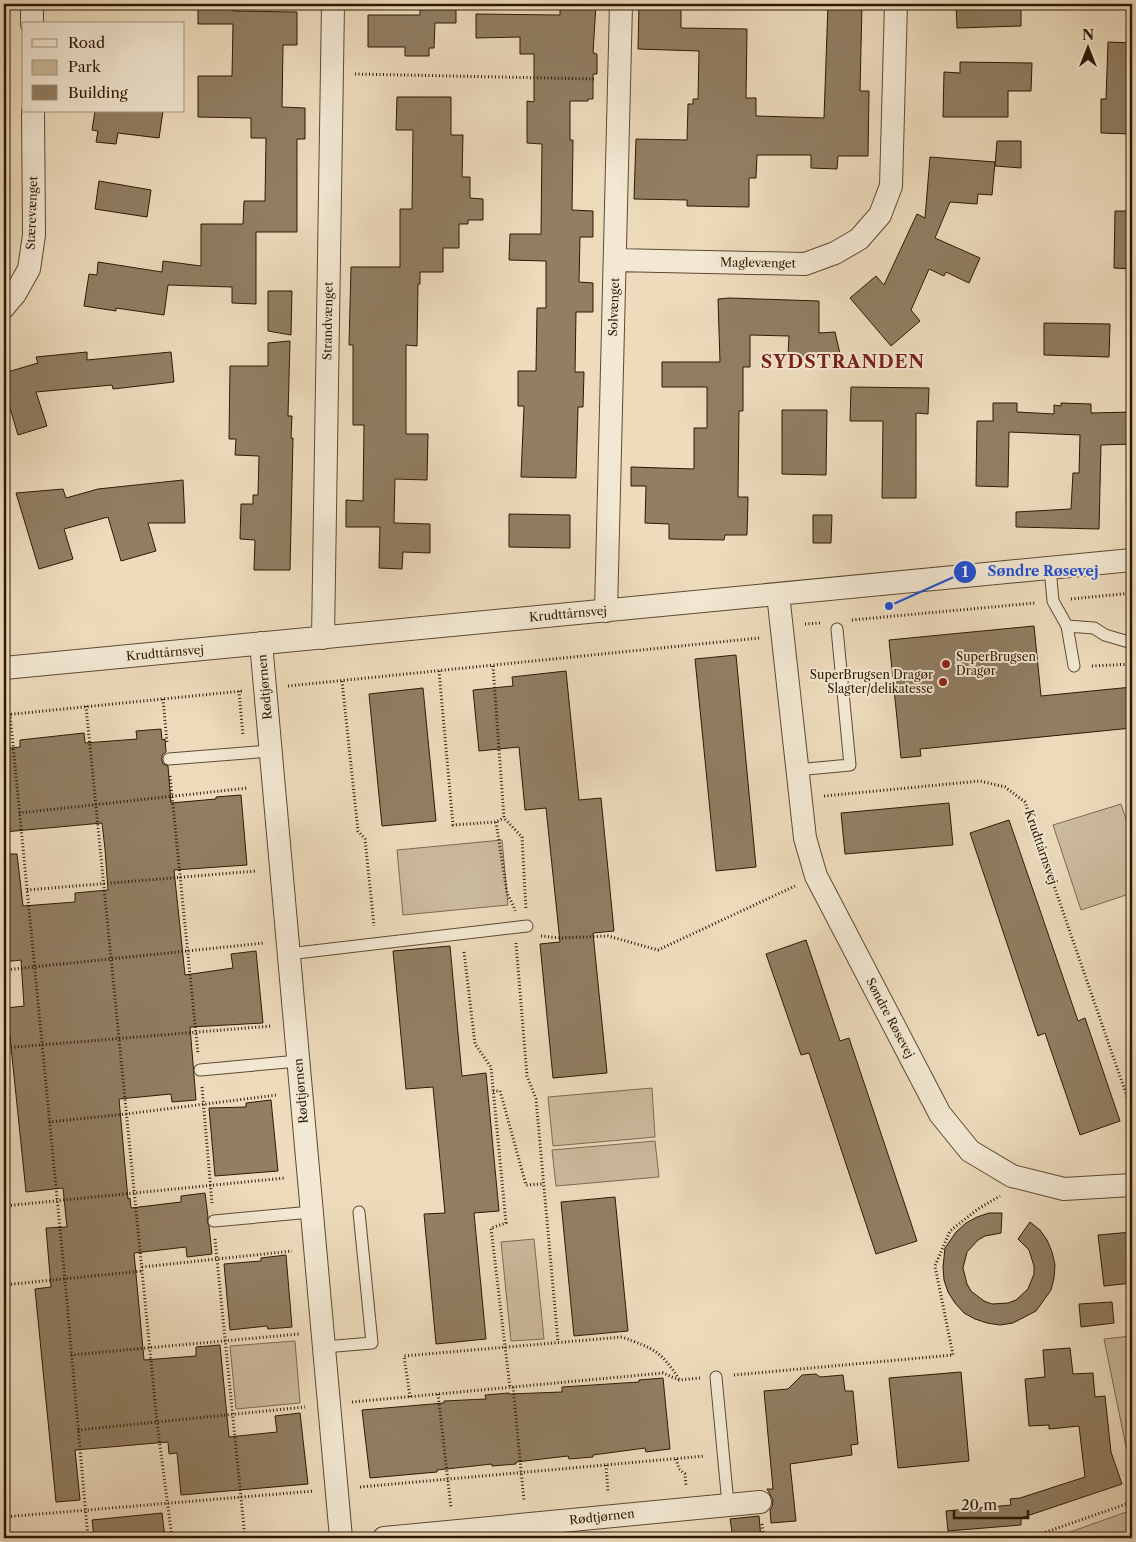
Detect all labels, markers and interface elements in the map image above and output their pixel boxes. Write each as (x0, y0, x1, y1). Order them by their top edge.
legend (22, 22, 185, 112)
north arrow (1064, 22, 1114, 72)
text: N (1082, 26, 1094, 44)
text: Road (68, 33, 105, 52)
text: Park (68, 57, 102, 76)
text: Building (68, 83, 128, 102)
street label: Stærevænget (23, 175, 40, 250)
street label: Maglevænget (720, 254, 797, 271)
street label: Solvænget (605, 277, 622, 337)
street label: Strandvænget (319, 281, 336, 360)
district label: SYDSTRANDEN (761, 351, 925, 373)
callout: Søndre Røsevej (953, 557, 1109, 586)
text: 1 (962, 562, 969, 581)
text: Søndre Røsevej (988, 562, 1099, 580)
street label: Krudttårnsvej (528, 603, 607, 624)
street label: Krudttårnsvej (125, 642, 204, 663)
place label: SuperBrugsen Dragør (956, 649, 1037, 678)
street label: Rødtjørnen (254, 653, 275, 720)
marker: SuperBrugsen Dragør (940, 658, 952, 670)
place label: SuperBrugsen Dragør Slagter/delikatesse (810, 667, 933, 696)
marker: SuperBrugsen Dragør Slagter/delikatesse (937, 676, 949, 688)
street label: Krudttårnsvej (1022, 808, 1061, 886)
street label: Søndre Røsevej (863, 975, 918, 1060)
street label: Rødtjørnen (290, 1057, 311, 1124)
scale bar (954, 1487, 1027, 1519)
text: 20 m (961, 1495, 997, 1514)
street label: Rødtjørnen (569, 1506, 636, 1527)

